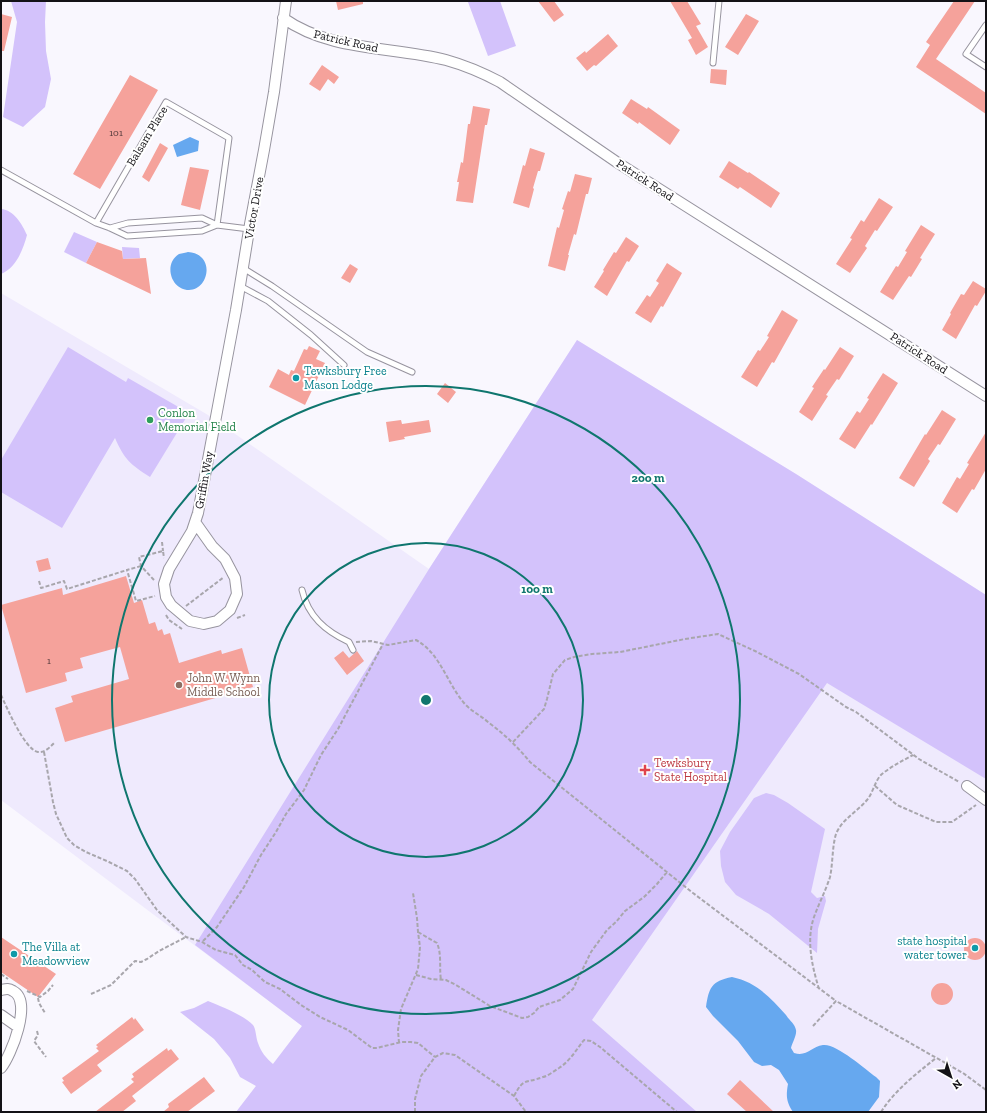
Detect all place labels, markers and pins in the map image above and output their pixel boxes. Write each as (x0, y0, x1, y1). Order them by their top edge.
place label: Tewksbury Free Mason Lodge (304, 364, 387, 392)
marker: Tewksbury Free Mason Lodge (291, 373, 301, 383)
place label: Conlon Memorial Field (158, 406, 236, 434)
marker: Conlon Memorial Field (145, 415, 155, 425)
place label: John W. Wynn Middle School (187, 671, 260, 699)
marker: John W. Wynn Middle School (174, 680, 184, 690)
centre of rings (419, 693, 433, 707)
place label: Tewksbury State Hospital (654, 756, 727, 784)
marker: Tewksbury State Hospital (639, 764, 651, 776)
place label: state hospital water tower (897, 934, 967, 962)
place label: The Villa at Meadowview (22, 940, 91, 968)
marker: state hospital water tower (970, 943, 980, 953)
marker: The Villa at Meadowview (9, 949, 19, 959)

